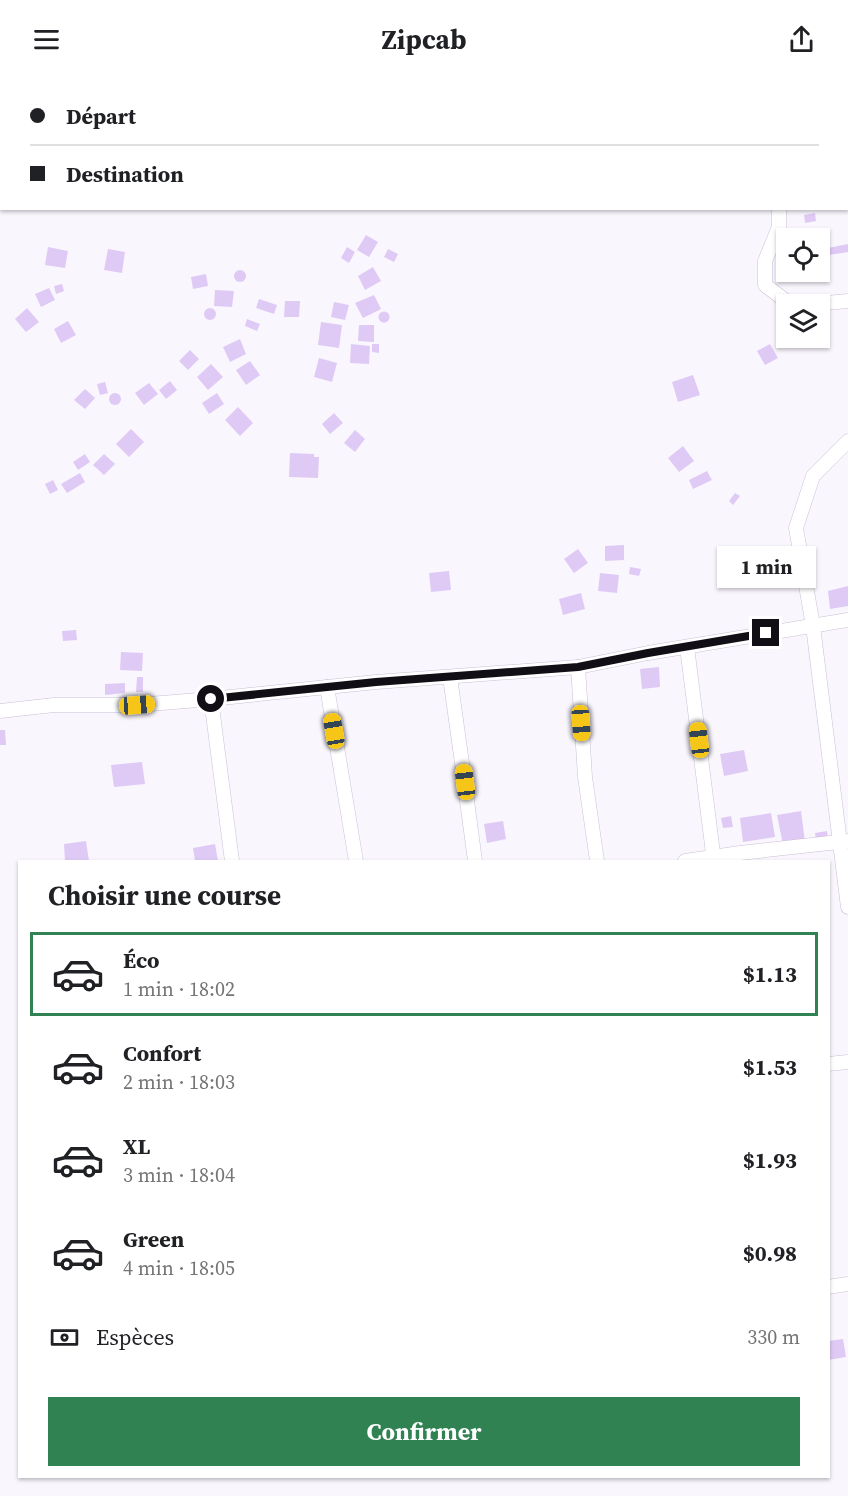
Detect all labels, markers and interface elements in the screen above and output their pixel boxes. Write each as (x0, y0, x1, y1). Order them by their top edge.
text: Zipcab (382, 21, 466, 58)
icon: menu (30, 23, 63, 56)
icon: share (785, 23, 818, 56)
text: Départ (66, 101, 136, 131)
text: Destination (66, 159, 184, 189)
map controls (776, 228, 830, 348)
button: locate (776, 228, 830, 282)
button: layers (776, 294, 830, 348)
callout: 1 min (716, 546, 816, 588)
text: 1 min (741, 553, 792, 581)
route end (752, 619, 779, 646)
route start (197, 685, 224, 712)
car (118, 695, 156, 715)
car (571, 704, 591, 742)
car (322, 712, 346, 750)
car (688, 721, 710, 759)
car (454, 763, 476, 801)
text: Choisir une course (48, 877, 281, 914)
text: Éco (123, 945, 160, 975)
icon: car (51, 947, 105, 1001)
text: $1.13 (743, 959, 797, 989)
text: 1 min · 18:02 (123, 975, 235, 1003)
text: Confort (123, 1038, 201, 1068)
icon: car (51, 1040, 105, 1094)
text: $1.53 (743, 1052, 797, 1082)
text: 2 min · 18:03 (123, 1068, 235, 1096)
text: XL (123, 1131, 150, 1161)
icon: car (51, 1133, 105, 1187)
text: $1.93 (743, 1145, 797, 1175)
text: 3 min · 18:04 (123, 1161, 235, 1189)
text: Green (123, 1224, 184, 1254)
icon: car (51, 1226, 105, 1280)
text: $0.98 (743, 1238, 797, 1268)
text: 4 min · 18:05 (123, 1254, 235, 1282)
icon: cash (48, 1321, 81, 1354)
text: Espèces (96, 1322, 174, 1352)
text: 330 m (747, 1323, 800, 1351)
button: Confirmer (48, 1397, 800, 1466)

